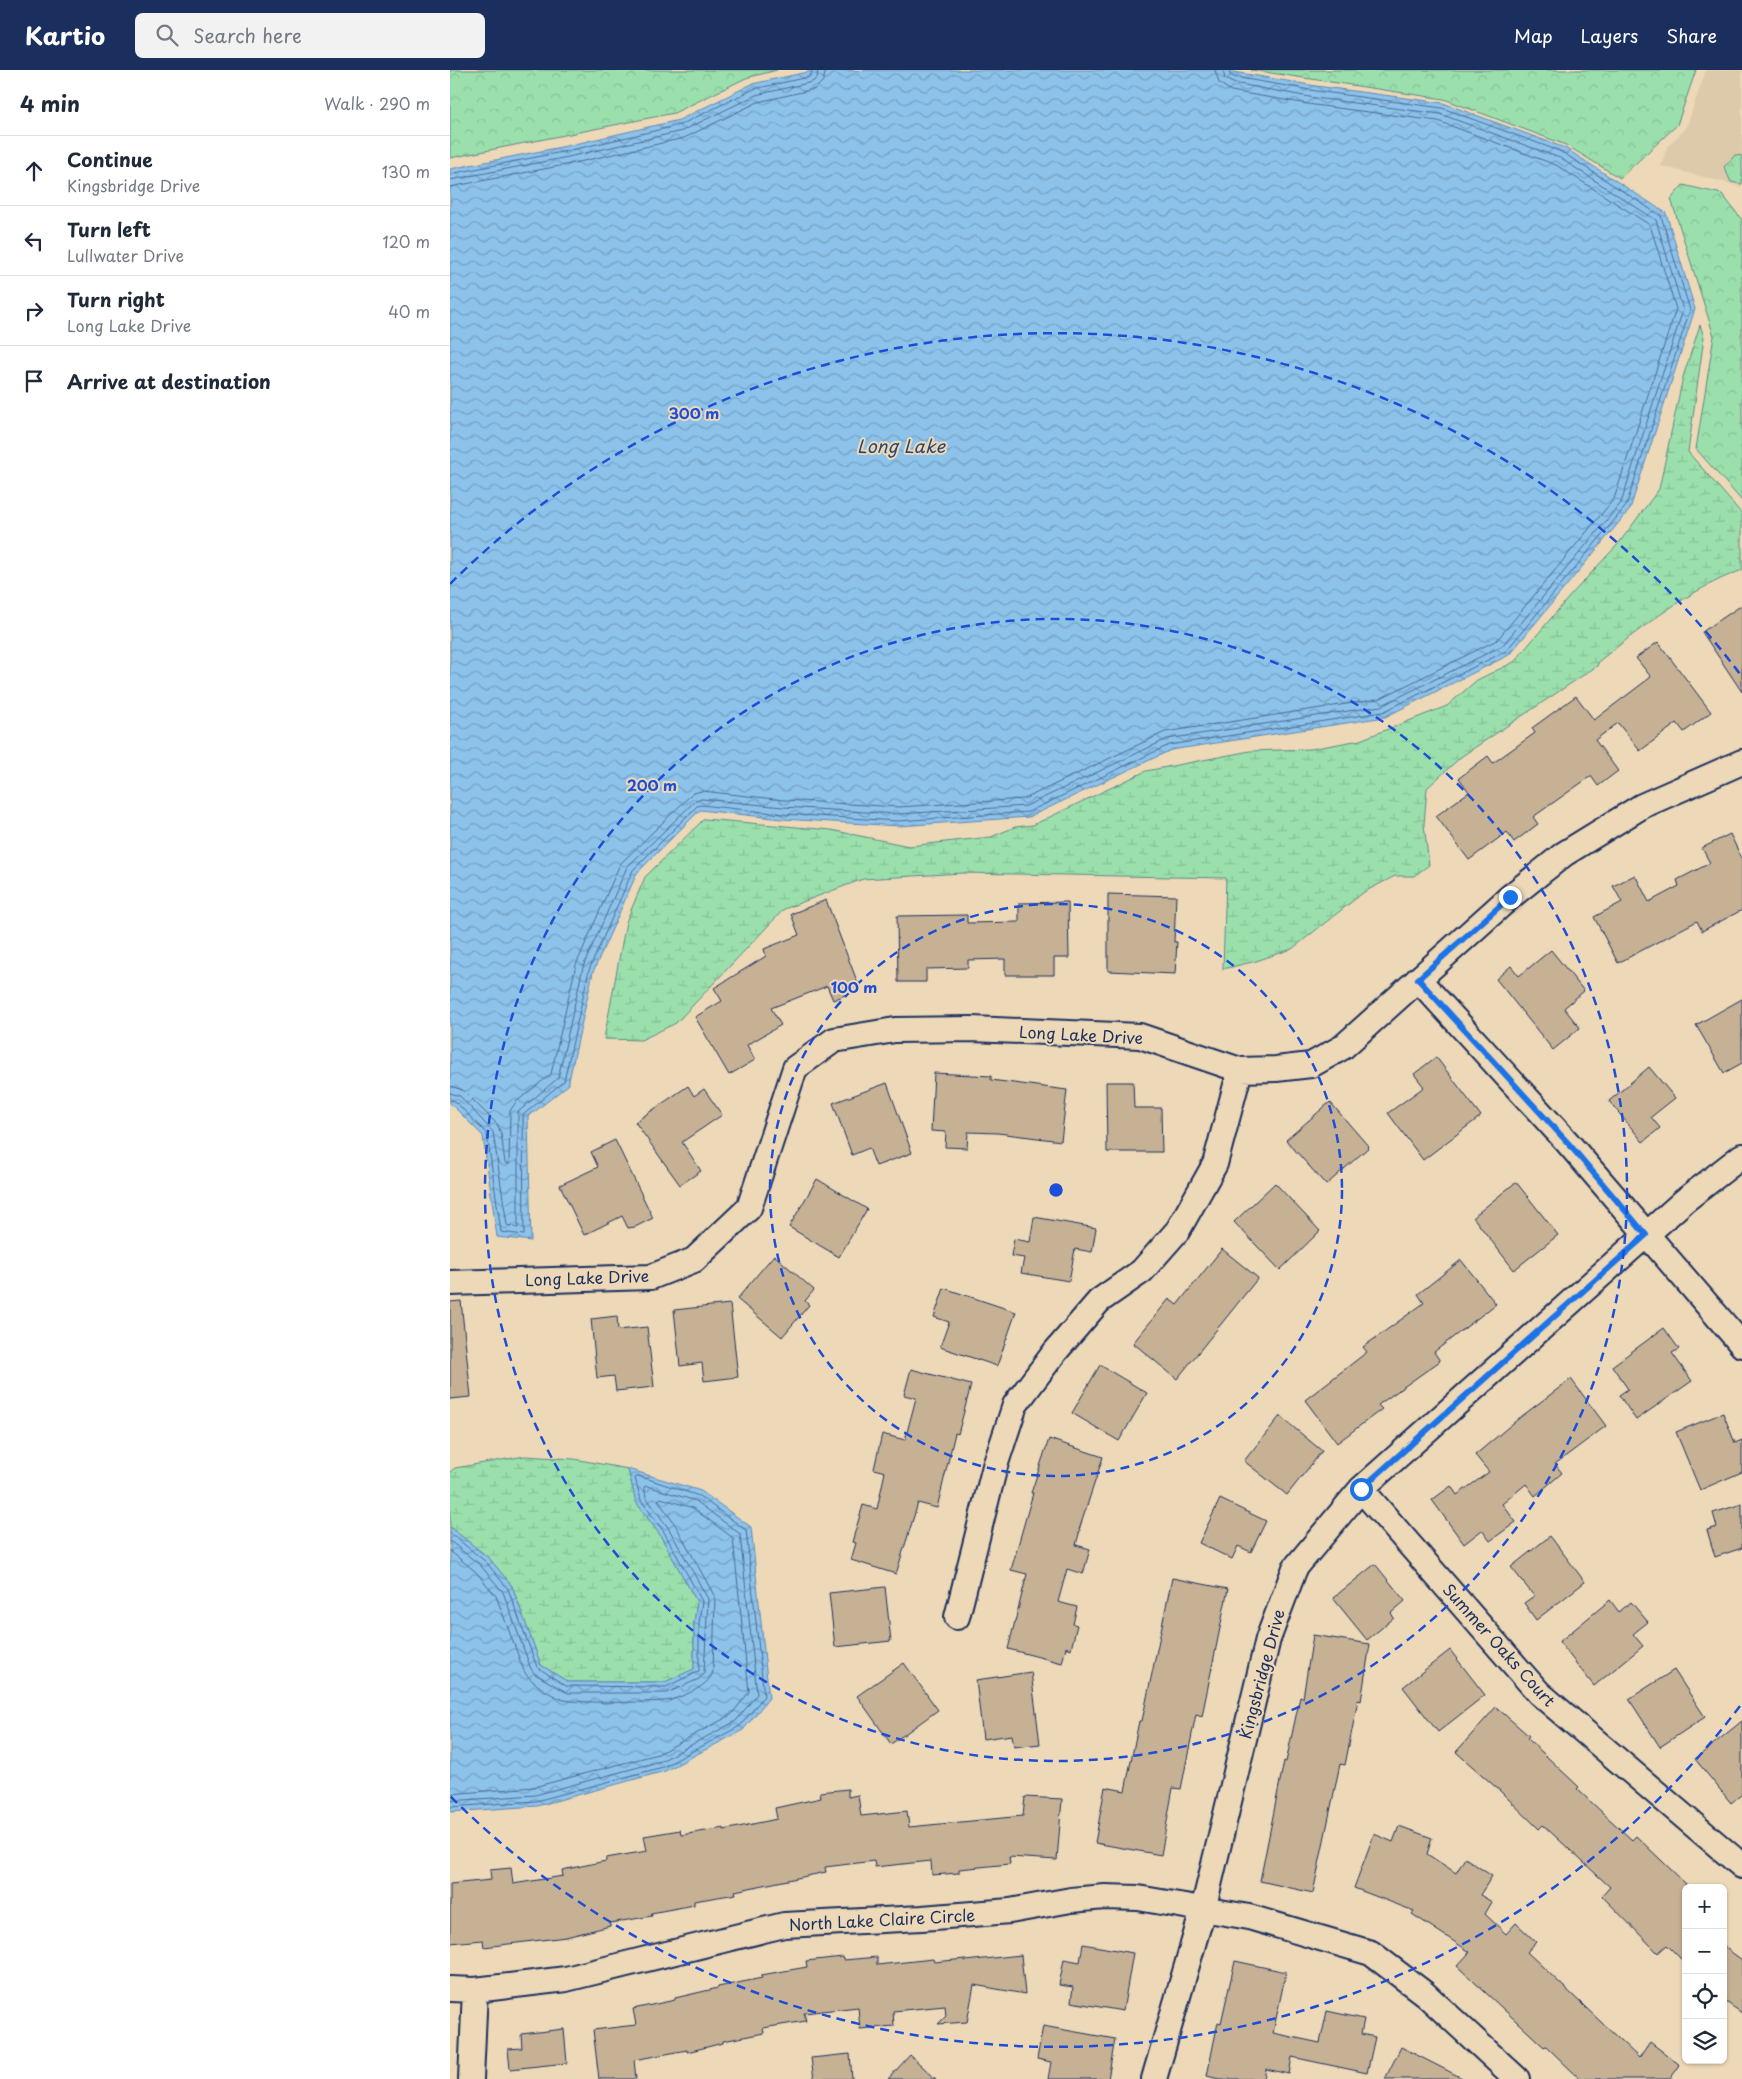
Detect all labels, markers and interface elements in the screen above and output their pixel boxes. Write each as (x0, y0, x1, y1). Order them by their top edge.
search box (135, 13, 485, 58)
text: Kartio (25, 17, 105, 53)
icon: search (153, 21, 181, 49)
text: Search here (193, 21, 302, 49)
text: Map (1514, 22, 1553, 49)
text: Layers (1581, 22, 1638, 49)
text: Share (1666, 22, 1717, 49)
text: 4 min (20, 87, 80, 119)
text: Walk · 290 m (324, 91, 430, 115)
text: Continue (67, 145, 153, 173)
icon: ahead (20, 157, 48, 185)
text: 130 m (382, 159, 430, 183)
text: Kingsbridge Drive (67, 173, 200, 197)
text: Turn left (67, 215, 151, 243)
icon: left (20, 227, 48, 255)
text: 120 m (383, 229, 430, 253)
text: Lullwater Drive (67, 243, 184, 267)
text: Turn right (67, 285, 165, 313)
icon: right (20, 297, 48, 325)
text: 40 m (388, 299, 430, 323)
text: Long Lake Drive (67, 313, 191, 337)
icon: arrive (20, 367, 48, 395)
text: Arrive at destination (67, 367, 271, 395)
text: 300 m (669, 401, 719, 424)
water label: Long Lake (857, 432, 947, 459)
text: 200 m (627, 773, 677, 796)
route end (1499, 886, 1522, 909)
text: 100 m (831, 975, 877, 998)
street label: Long Lake Drive (1018, 1019, 1144, 1049)
centre of rings (1047, 1181, 1065, 1199)
street label: Long Lake Drive (524, 1263, 649, 1291)
route start (1350, 1478, 1373, 1501)
street label: Summer Oaks Court (1438, 1577, 1562, 1712)
street label: Kingsbridge Drive (1232, 1606, 1290, 1741)
map controls (1682, 1884, 1727, 2064)
button: + (1682, 1884, 1727, 1929)
street label: North Lake Claire Circle (788, 1902, 976, 1936)
button: − (1682, 1929, 1727, 1974)
button: locate (1682, 1974, 1727, 2019)
button: layers (1682, 2019, 1727, 2064)

